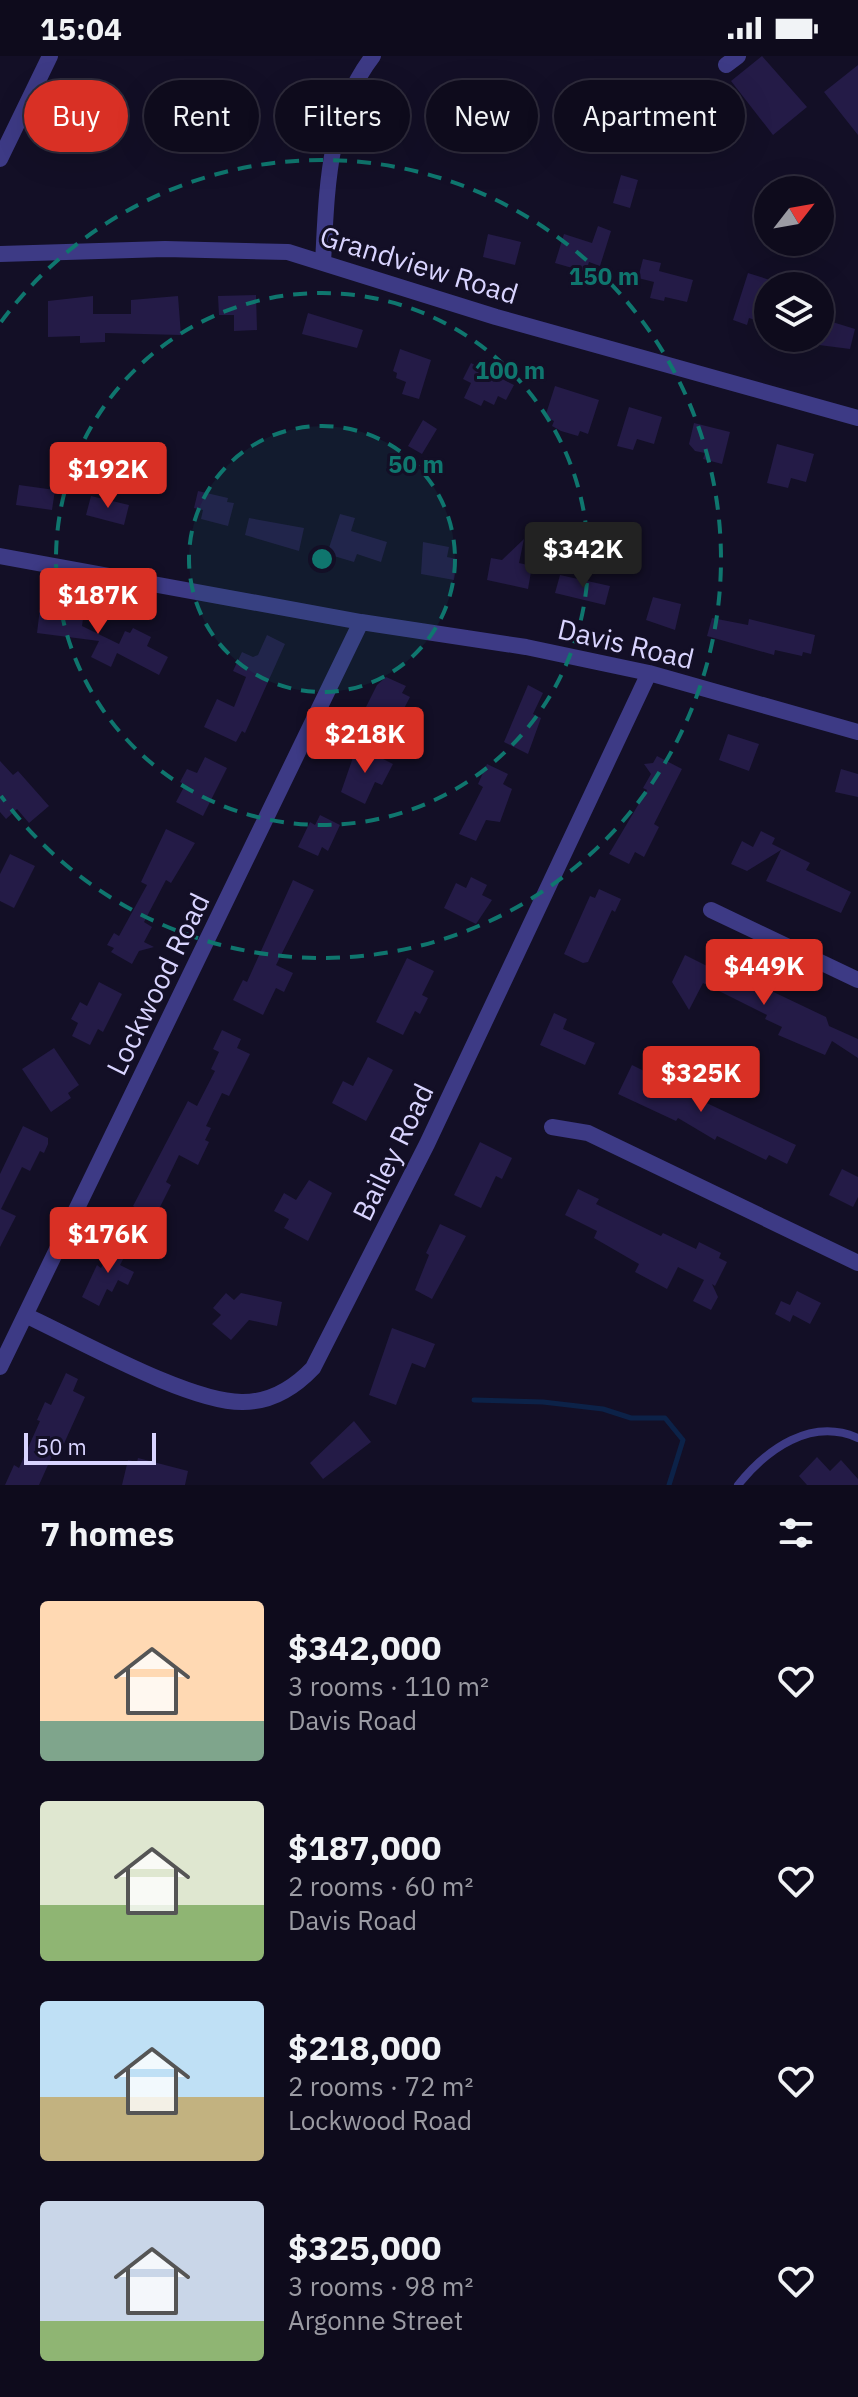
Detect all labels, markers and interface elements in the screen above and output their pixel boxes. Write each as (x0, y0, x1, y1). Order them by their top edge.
text: 15:04 (40, 9, 122, 48)
chip: Buy (24, 80, 128, 152)
chip: Rent (144, 80, 259, 152)
chip: Filters (275, 80, 410, 152)
chip: New (426, 80, 538, 152)
chip: Apartment (554, 80, 745, 152)
north arrow (754, 176, 834, 256)
map controls (754, 176, 834, 352)
street label: Grandview Road (316, 217, 523, 312)
text: 150 m (569, 260, 639, 292)
button: layers (754, 272, 834, 352)
text: 100 m (475, 354, 545, 386)
pin: $192K (52, 442, 164, 510)
text: 50 m (388, 448, 444, 480)
text: $192K (68, 451, 148, 485)
pin: $342K (527, 522, 639, 590)
text: $342K (543, 531, 623, 565)
centre of rings (308, 545, 336, 573)
pin: $187K (42, 568, 154, 636)
text: $187K (58, 577, 138, 611)
street label: Davis Road (554, 610, 698, 677)
pin: $218K (309, 707, 421, 775)
text: $218K (325, 716, 405, 750)
street label: Lockwood Road (97, 887, 218, 1081)
pin: $449K (708, 939, 820, 1007)
text: $449K (724, 948, 804, 982)
pin: $325K (645, 1046, 757, 1114)
text: $325K (661, 1055, 741, 1089)
street label: Bailey Road (343, 1077, 442, 1226)
pin: $176K (52, 1207, 164, 1275)
text: $176K (68, 1216, 148, 1250)
scale bar (24, 1429, 156, 1465)
text: 50 m (36, 1432, 87, 1461)
text: 7 homes (40, 1511, 175, 1555)
icon: filters (774, 1511, 818, 1555)
text: $342,000 (288, 1625, 441, 1669)
icon: home (104, 1633, 200, 1729)
icon: heart (774, 1659, 818, 1703)
text: 3 rooms · 110 m² (288, 1669, 489, 1703)
text: Davis Road (288, 1703, 417, 1737)
text: $187,000 (288, 1825, 441, 1869)
icon: home (104, 1833, 200, 1929)
icon: heart (774, 1859, 818, 1903)
text: 2 rooms · 60 m² (288, 1869, 473, 1903)
text: Davis Road (288, 1903, 417, 1937)
text: $218,000 (288, 2025, 441, 2069)
icon: home (104, 2033, 200, 2129)
icon: heart (774, 2059, 818, 2103)
text: 2 rooms · 72 m² (288, 2069, 473, 2103)
text: Lockwood Road (288, 2103, 472, 2137)
text: $325,000 (288, 2225, 441, 2269)
icon: home (104, 2233, 200, 2329)
icon: heart (774, 2259, 818, 2303)
text: 3 rooms · 98 m² (288, 2269, 473, 2303)
text: Argonne Street (288, 2303, 463, 2337)

